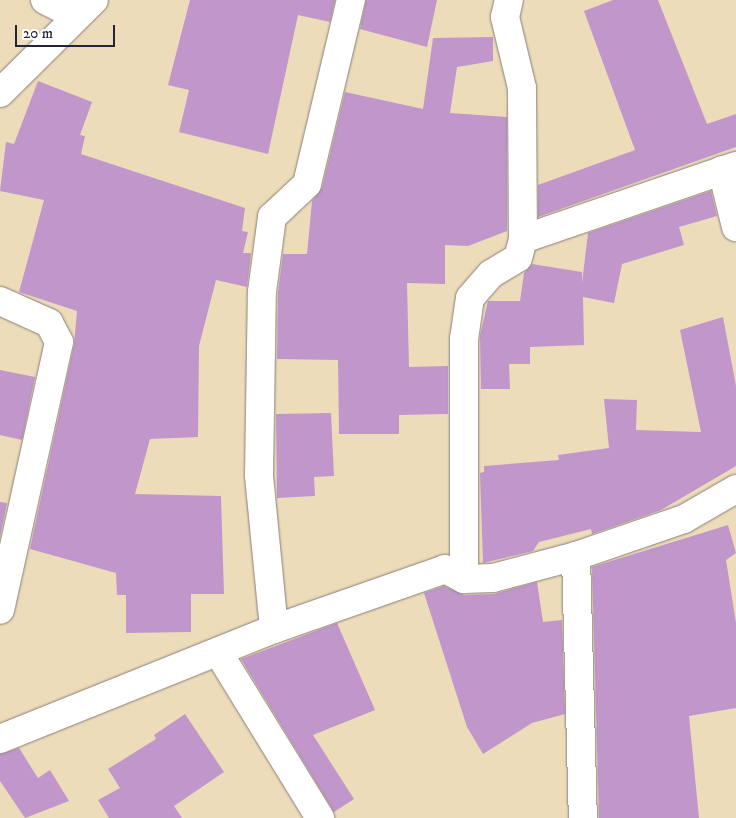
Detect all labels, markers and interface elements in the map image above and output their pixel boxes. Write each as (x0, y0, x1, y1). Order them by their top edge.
scale bar (18, 15, 118, 47)
text: 20 m (23, 24, 53, 43)

